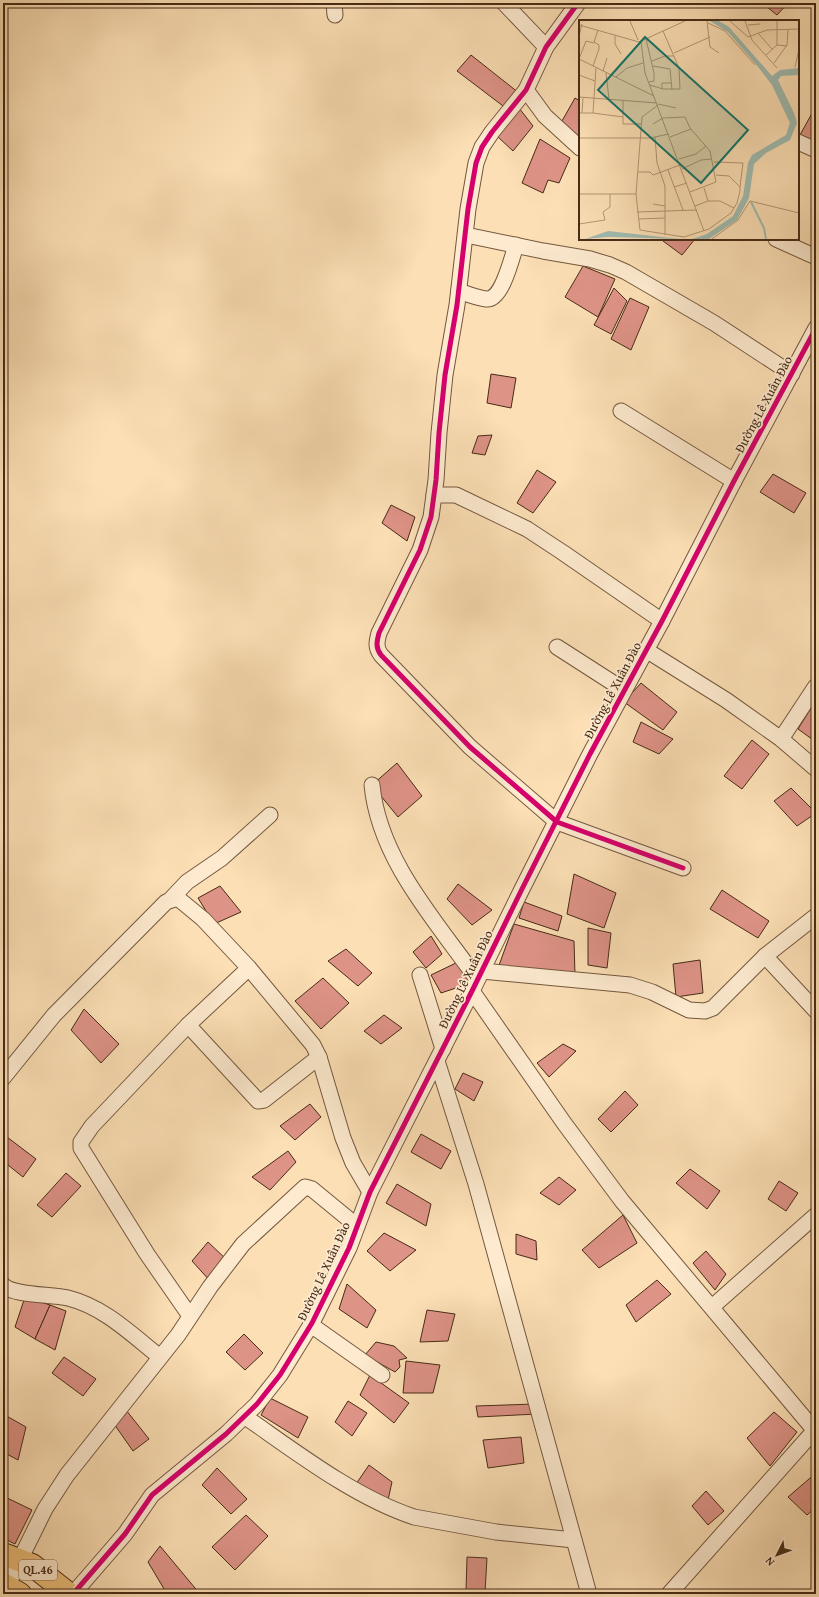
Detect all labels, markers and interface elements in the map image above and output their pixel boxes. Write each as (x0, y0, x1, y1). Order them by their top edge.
inset map (579, 20, 799, 240)
street label: Đường Lê Xuân Đào (730, 352, 797, 456)
street label: Đường Lê Xuân Đào (579, 638, 646, 742)
street label: Đường Lê Xuân Đào (433, 926, 498, 1032)
street label: Đường Lê Xuân Đào (292, 1218, 355, 1324)
north arrow (757, 1535, 797, 1575)
text: N (761, 1553, 778, 1570)
road number: QL.46 (19, 1560, 57, 1580)

